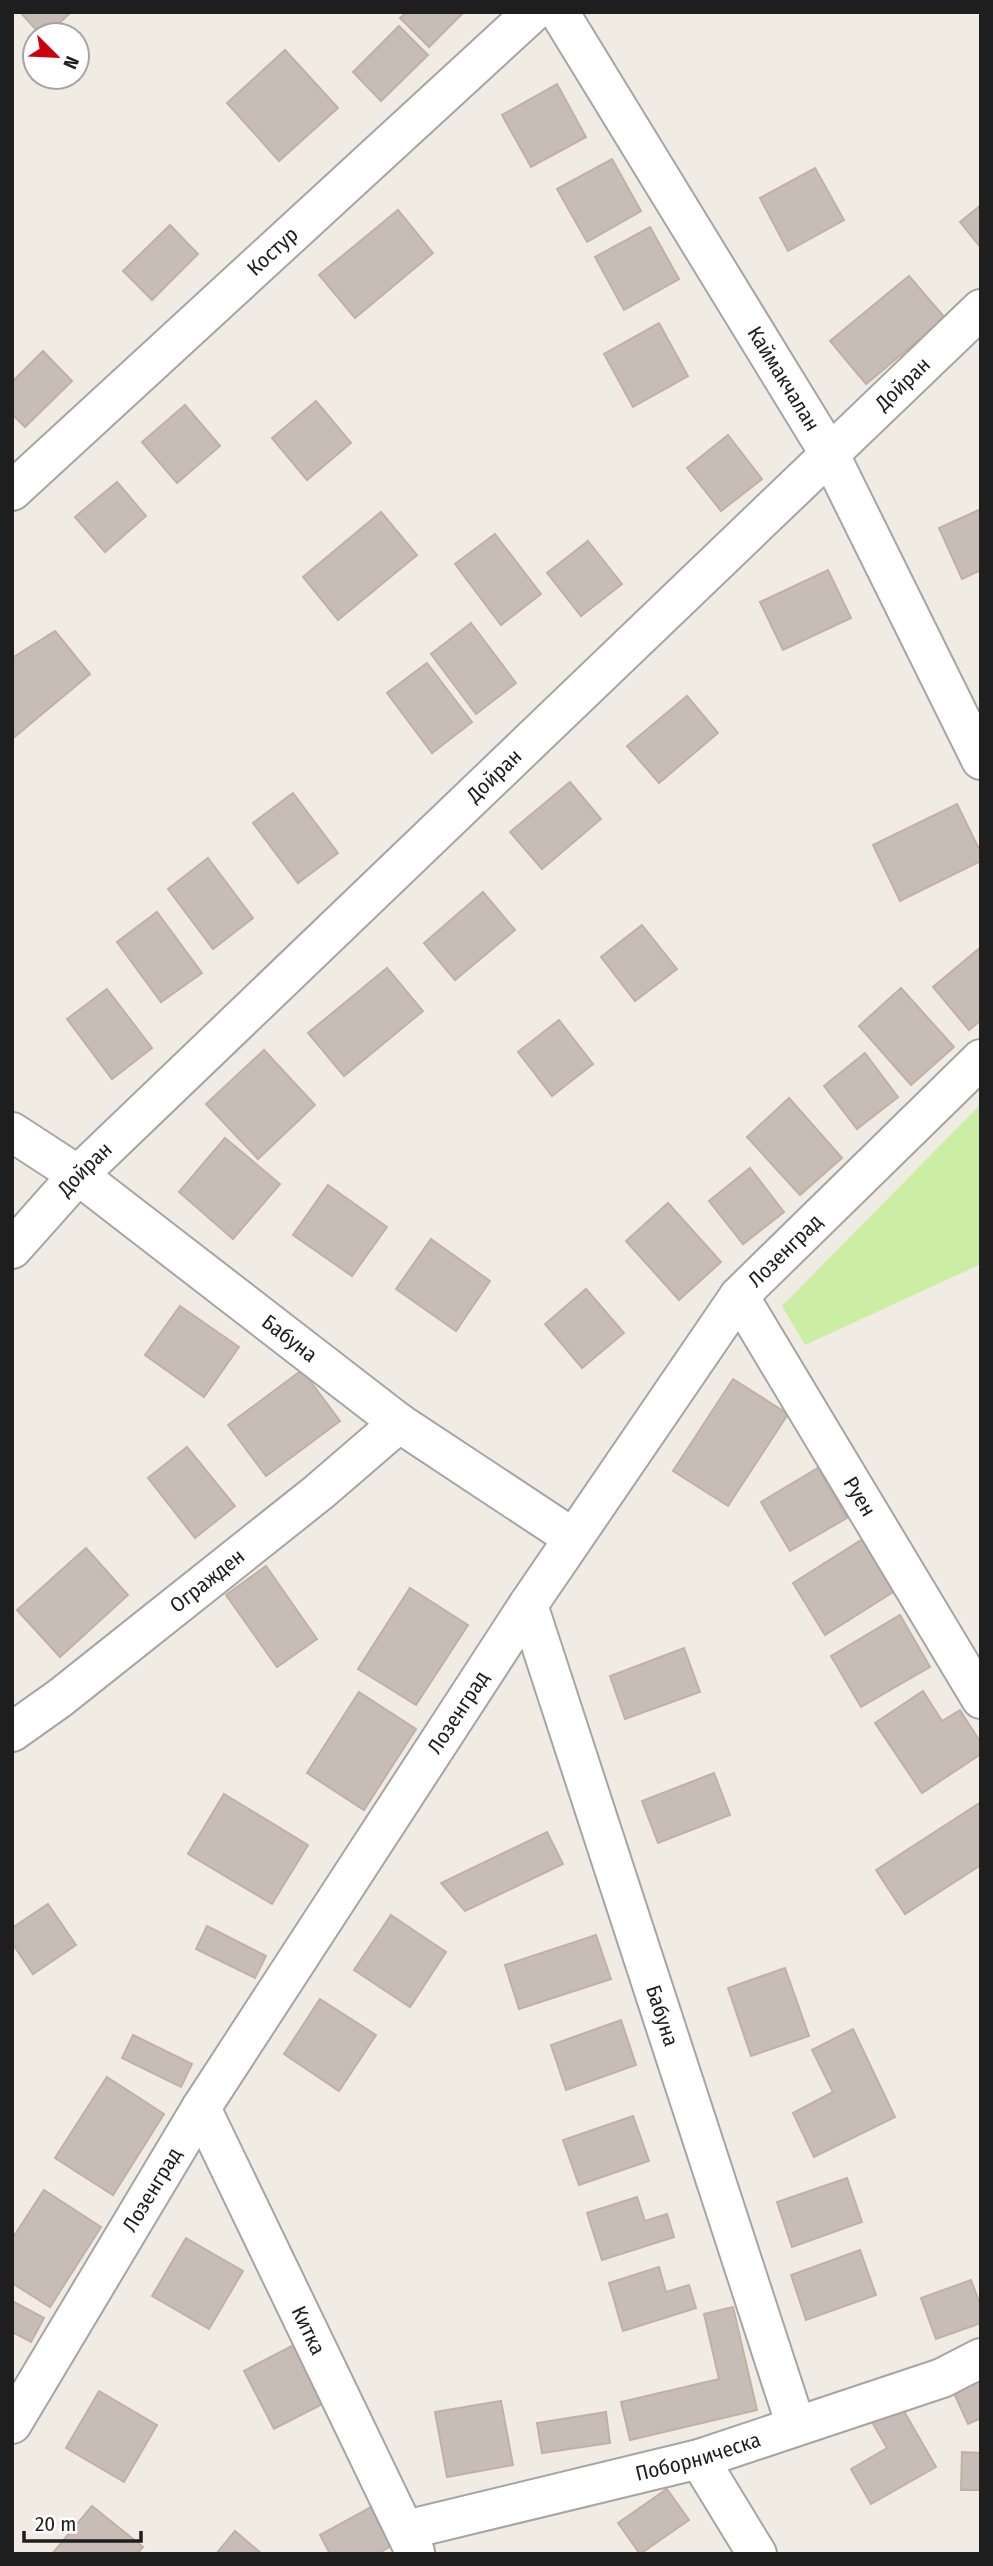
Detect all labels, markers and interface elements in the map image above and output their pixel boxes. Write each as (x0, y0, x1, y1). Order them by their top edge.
north arrow (21, 21, 91, 91)
text: N (58, 53, 84, 73)
street label: Костур (242, 222, 304, 281)
street label: Каймакчалан (742, 322, 825, 436)
street label: Дойран (869, 352, 936, 417)
street label: Дойран (461, 743, 527, 809)
street label: Дойран (51, 1136, 117, 1203)
street label: Лозенград (743, 1209, 828, 1293)
street label: Бабуна (257, 1309, 322, 1368)
street label: Руен (838, 1472, 881, 1521)
street label: Огражден (165, 1543, 250, 1618)
street label: Лозенград (422, 1666, 495, 1759)
street label: Бабуна (640, 1982, 684, 2050)
street label: Лозенград (117, 2143, 187, 2237)
street label: Китка (285, 2302, 331, 2359)
street label: Поборническа (633, 2426, 764, 2487)
scale bar (24, 2500, 142, 2544)
text: 20 m (35, 2511, 76, 2537)

